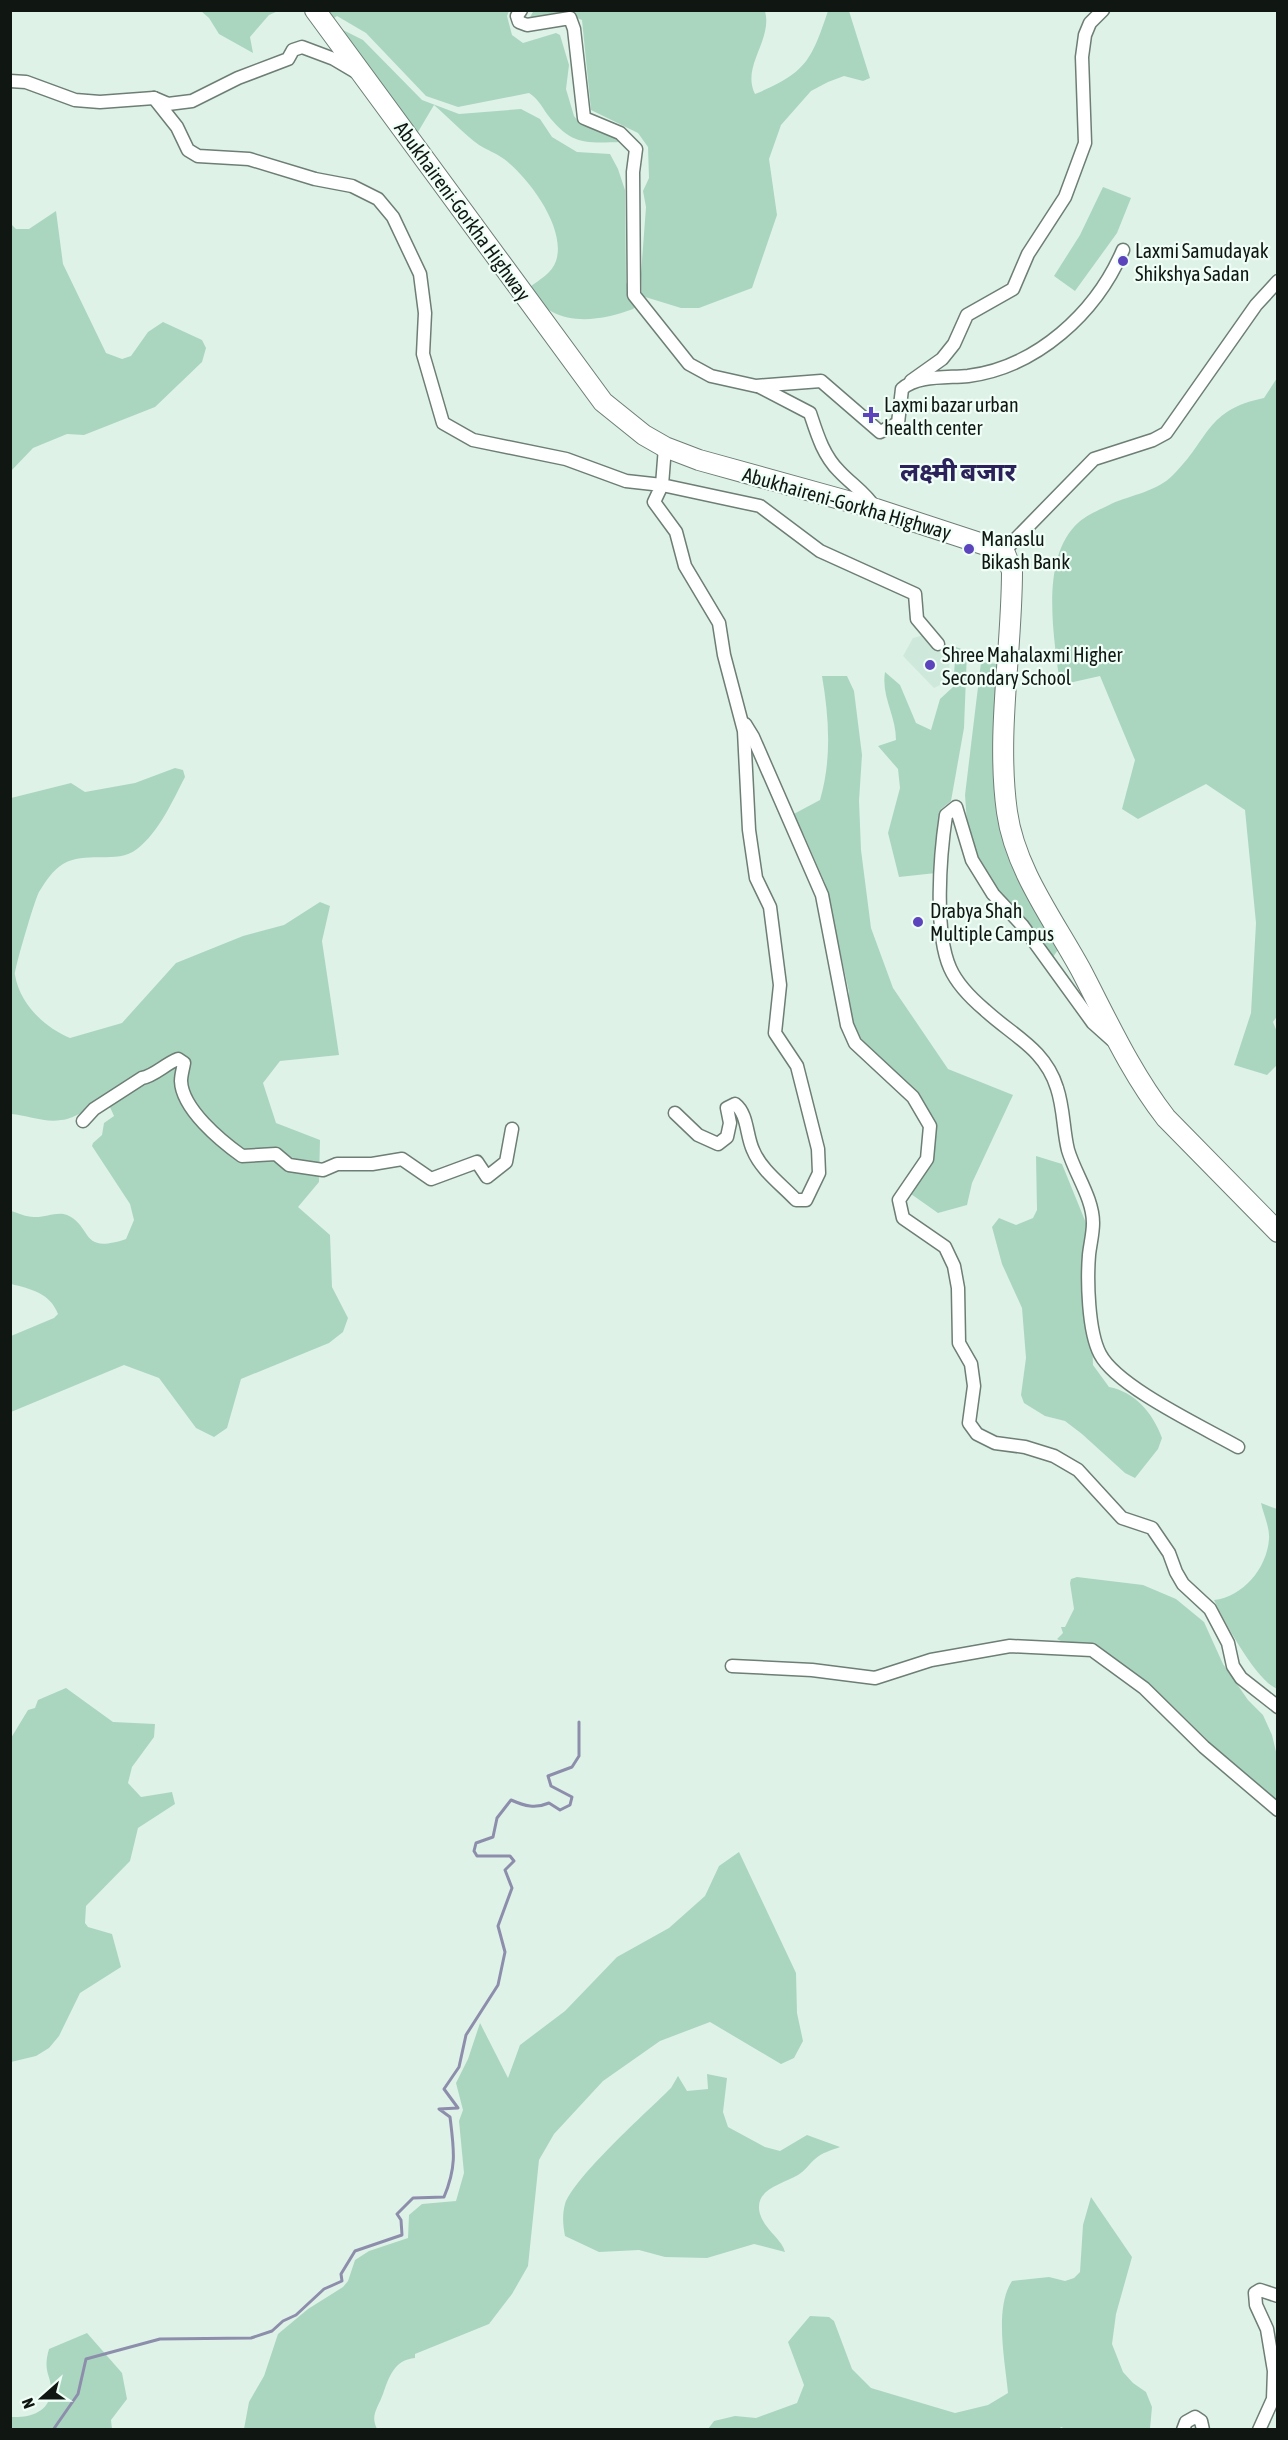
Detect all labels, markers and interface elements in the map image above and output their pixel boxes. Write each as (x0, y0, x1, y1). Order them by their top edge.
street label: Abukhaireni-Gorkha Highway (390, 117, 536, 305)
place label: Laxmi Samudayak Shikshya Sadan (1135, 239, 1269, 285)
marker: Laxmi Samudayak Shikshya Sadan (1116, 254, 1130, 268)
place label: Laxmi bazar urban health center (884, 393, 1019, 439)
marker: Laxmi bazar urban health center (862, 406, 880, 424)
district label: लक्ष्मी बजार (900, 457, 1016, 487)
street label: Abukhaireni-Gorkha Highway (740, 462, 954, 544)
place label: Manaslu Bikash Bank (981, 527, 1070, 573)
marker: Manaslu Bikash Bank (962, 542, 976, 556)
place label: Shree Mahalaxmi Higher Secondary School (942, 643, 1124, 689)
marker: Shree Mahalaxmi Higher Secondary School (923, 658, 937, 672)
place label: Drabya Shah Multiple Campus (930, 899, 1054, 945)
marker: Drabya Shah Multiple Campus (911, 915, 925, 929)
north arrow (12, 2368, 72, 2428)
text: N (18, 2396, 38, 2411)

